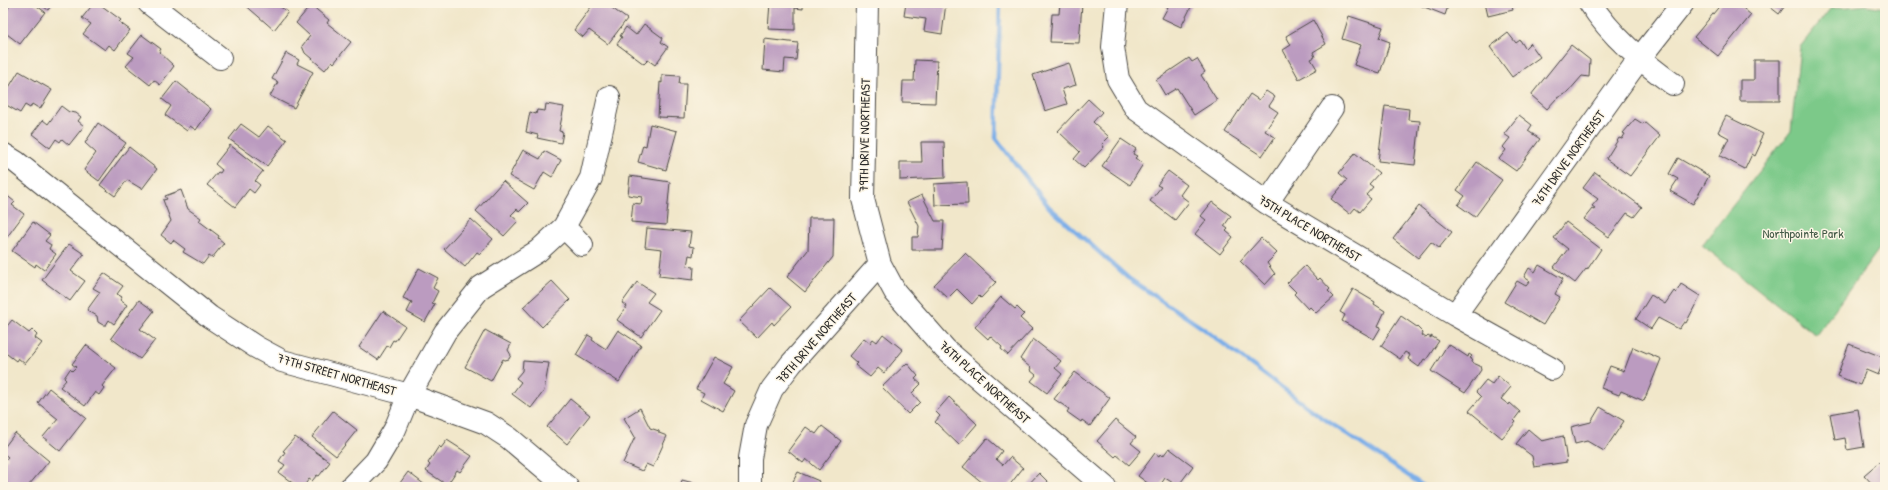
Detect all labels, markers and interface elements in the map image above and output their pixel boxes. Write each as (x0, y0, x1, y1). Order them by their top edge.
street label: 79TH DRIVE NORTHEAST (854, 77, 874, 192)
street label: 76TH DRIVE NORTHEAST (1527, 106, 1609, 210)
street label: 75TH PLACE NORTHEAST (1255, 190, 1365, 266)
park label: Northpointe Park (1762, 224, 1844, 242)
street label: 78TH DRIVE NORTHEAST (772, 288, 861, 387)
street label: 76TH PLACE NORTHEAST (936, 336, 1035, 428)
street label: 77TH STREET NORTHEAST (275, 348, 399, 400)

